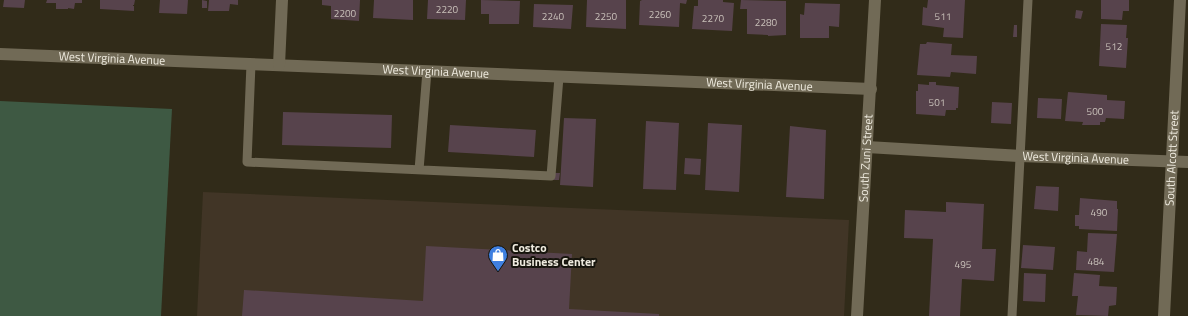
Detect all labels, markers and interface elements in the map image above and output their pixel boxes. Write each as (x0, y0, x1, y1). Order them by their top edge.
house number: 2220 (436, 2, 459, 17)
house number: 2200 (334, 6, 357, 21)
house number: 2260 (649, 7, 672, 22)
house number: 2240 (542, 9, 565, 24)
house number: 2250 (595, 9, 618, 24)
house number: 511 (935, 9, 951, 24)
house number: 2270 (702, 11, 725, 26)
house number: 2280 (755, 15, 778, 30)
house number: 512 (1106, 39, 1122, 54)
street label: West Virginia Avenue (58, 46, 166, 70)
street label: West Virginia Avenue (382, 59, 489, 83)
street label: West Virginia Avenue (706, 72, 813, 96)
house number: 501 (929, 95, 945, 110)
house number: 500 (1087, 104, 1104, 119)
street label: South Alcott Street (1160, 109, 1183, 207)
street label: South Zuni Street (854, 113, 878, 203)
street label: West Virginia Avenue (1022, 146, 1129, 169)
house number: 490 (1091, 205, 1108, 220)
place label: Costco Business Center (512, 238, 596, 271)
shop icon: Costco Business Center (487, 244, 509, 272)
house number: 484 (1088, 254, 1105, 269)
house number: 495 (955, 257, 972, 272)

